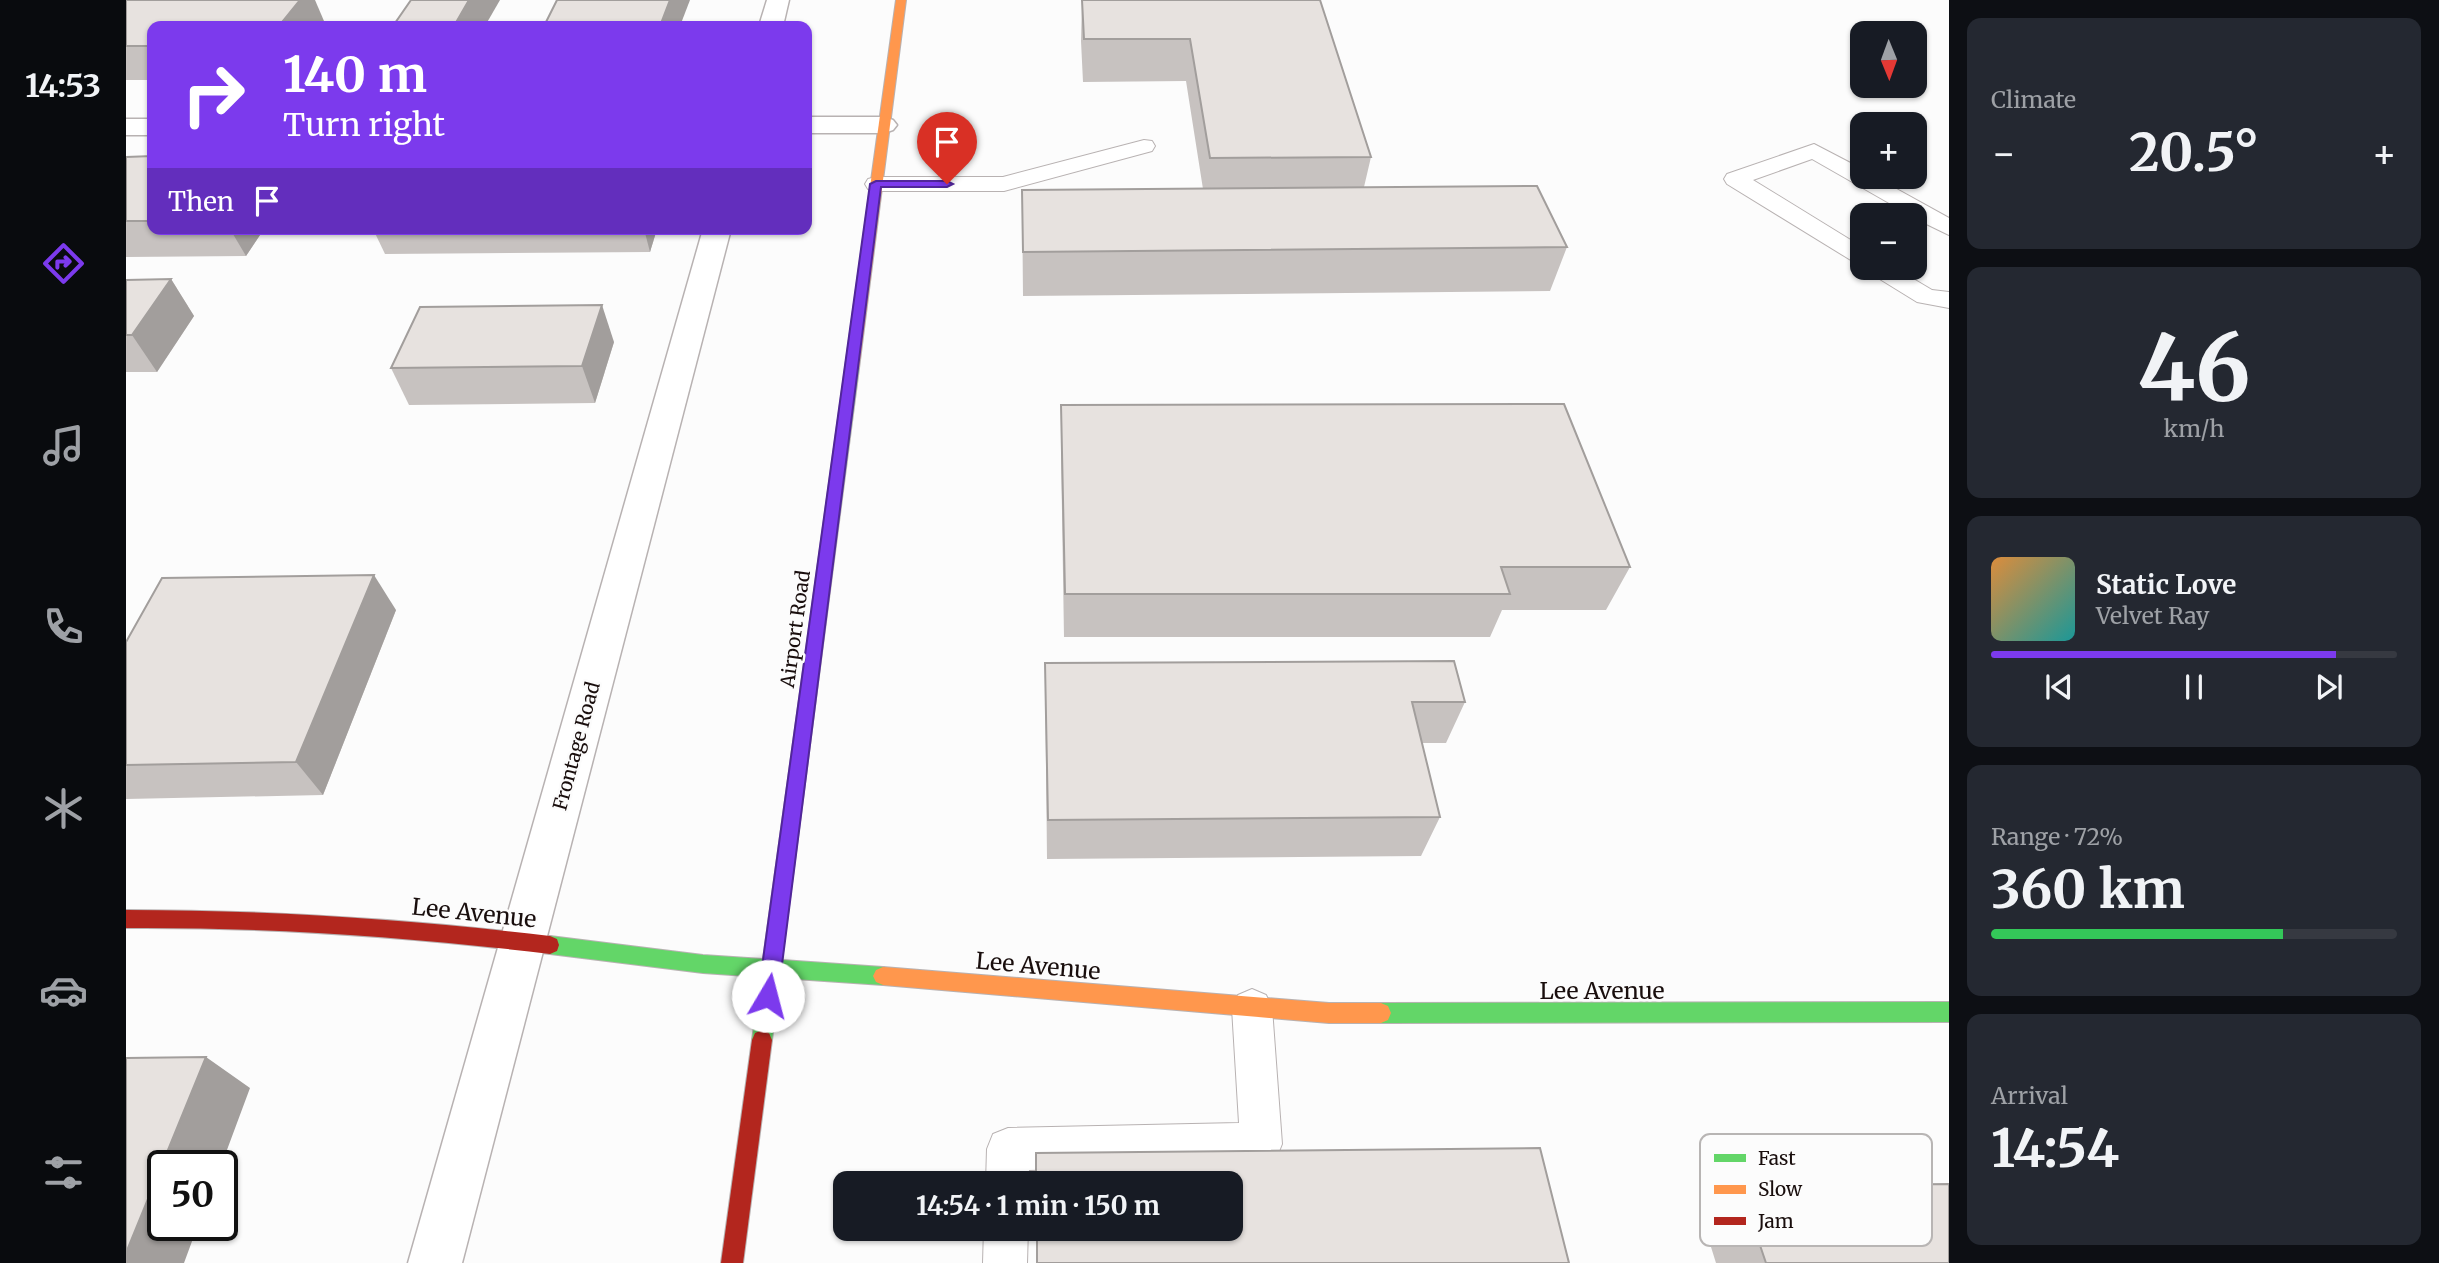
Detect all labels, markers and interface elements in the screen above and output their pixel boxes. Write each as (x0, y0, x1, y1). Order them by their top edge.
north arrow (1850, 21, 1927, 98)
map controls (1850, 21, 1927, 280)
text: 140 m (283, 44, 427, 105)
icon: right (168, 49, 259, 140)
text: 14:53 (25, 66, 101, 106)
text: Climate (1991, 85, 2076, 114)
text: Turn right (283, 105, 445, 145)
pin (917, 112, 977, 184)
button: + (1850, 112, 1927, 189)
text: 20.5° (2129, 120, 2259, 185)
icon: arrive (928, 123, 966, 161)
text: − (1991, 130, 2016, 177)
text: + (2372, 130, 2397, 177)
icon: arrive (248, 182, 286, 220)
text: Then (168, 185, 234, 218)
button: − (1850, 203, 1927, 280)
icon: directions (39, 239, 88, 288)
text: 46 (2137, 311, 2251, 426)
text: km/h (2164, 414, 2224, 443)
icon: music (39, 421, 88, 470)
text: Static Love (2096, 568, 2236, 601)
street label: Airport Road (775, 569, 815, 690)
text: Velvet Ray (2096, 601, 2209, 630)
icon: phone (39, 602, 88, 651)
icon: previous (2040, 668, 2078, 706)
icon: pause (2175, 668, 2213, 706)
icon: next (2310, 668, 2348, 706)
street label: Frontage Road (547, 679, 605, 813)
icon: climate (39, 784, 88, 833)
text: Range · 72% (1991, 822, 2123, 851)
text: 360 km (1991, 857, 2185, 922)
street label: Lee Avenue (410, 892, 538, 933)
street label: Lee Avenue (974, 946, 1102, 985)
position arrow (731, 959, 805, 1033)
icon: car (39, 966, 88, 1015)
street label: Lee Avenue (1539, 976, 1665, 1005)
text: Arrival (1991, 1081, 2068, 1110)
text: 14:54 (1991, 1116, 2119, 1181)
legend (1700, 1134, 1932, 1246)
text: Fast (1758, 1146, 1796, 1170)
icon: filters (39, 1148, 88, 1197)
speed limit sign: 50 (147, 1150, 238, 1241)
text: Slow (1758, 1177, 1803, 1201)
text: 14:54 · 1 min · 150 m (916, 1189, 1160, 1222)
text: Jam (1757, 1209, 1794, 1233)

